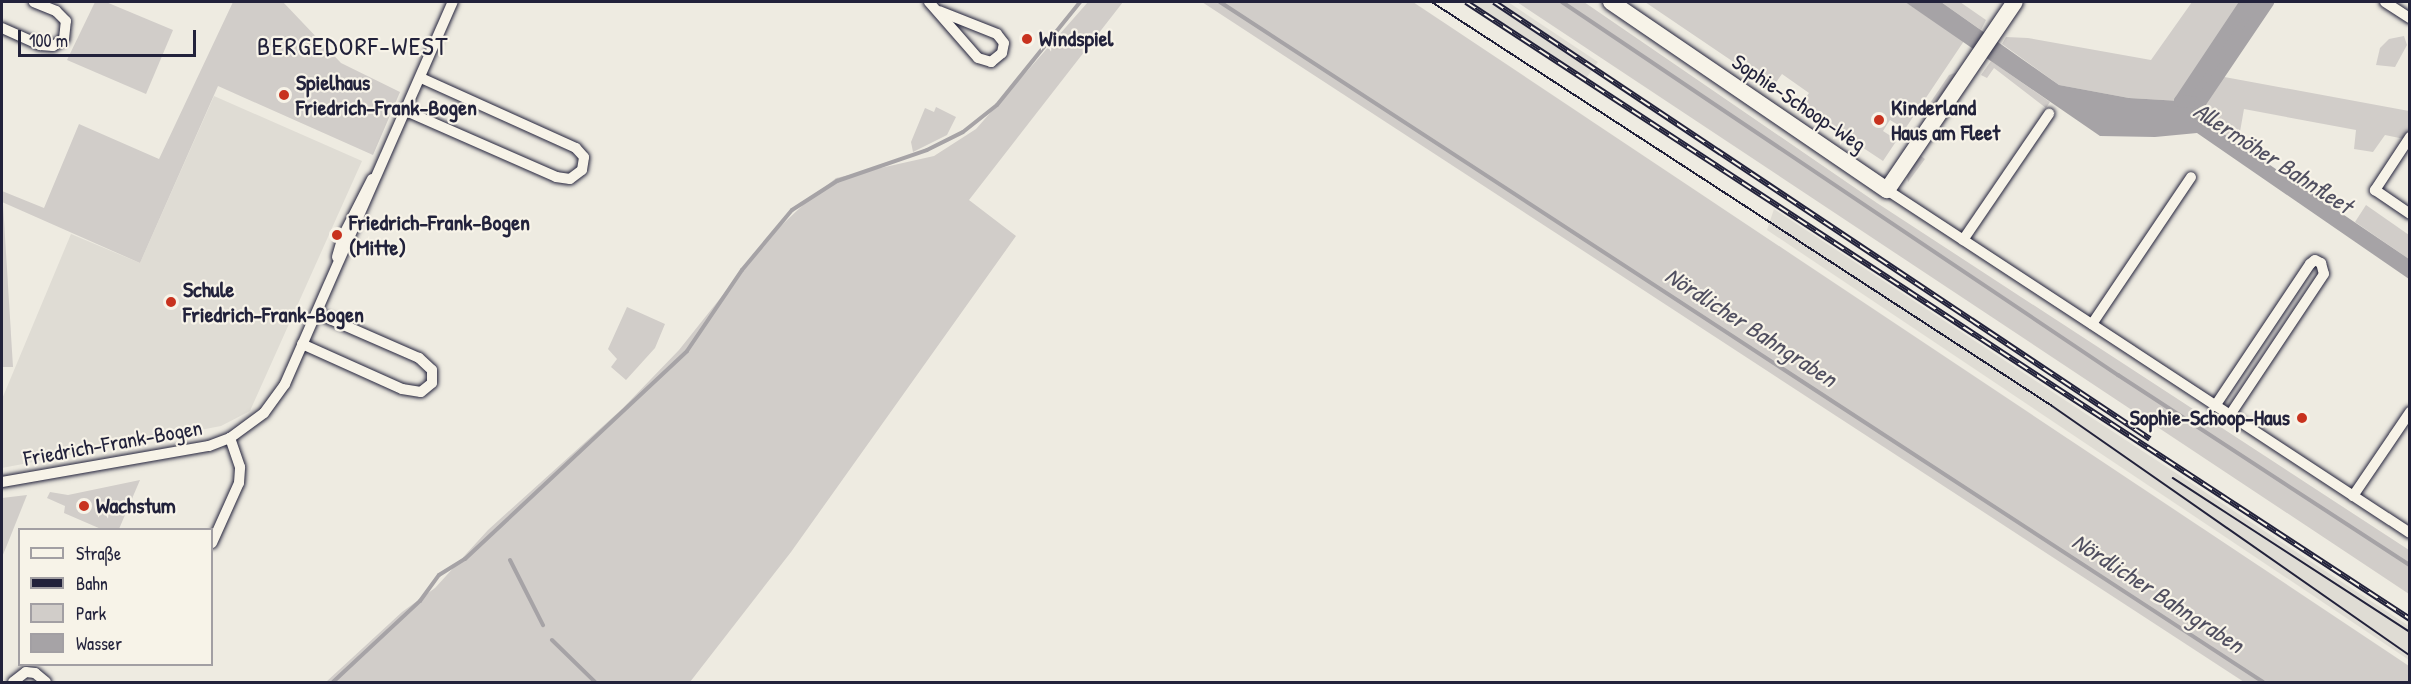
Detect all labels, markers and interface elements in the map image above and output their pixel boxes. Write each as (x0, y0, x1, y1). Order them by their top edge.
scale bar (21, 18, 200, 56)
place label: Windspiel (1039, 26, 1113, 52)
text: 100 m (29, 28, 68, 53)
district label: BERGEDORF-WEST (257, 30, 449, 62)
marker: Windspiel (1020, 32, 1034, 46)
street label: Sophie-Schoop-Weg (1727, 48, 1871, 158)
place label: Spielhaus Friedrich-Frank-Bogen (296, 69, 477, 120)
marker: Spielhaus Friedrich-Frank-Bogen (277, 88, 291, 102)
place label: Kinderland Haus am Fleet (1891, 94, 2000, 146)
water label: Allermöher Bahnfleet (2188, 96, 2358, 220)
marker: Kinderland Haus am Fleet (1872, 113, 1886, 127)
place label: Friedrich-Frank-Bogen (Mitte) (349, 209, 530, 260)
marker: Friedrich-Frank-Bogen (Mitte) (330, 228, 344, 242)
water label: Nördlicher Bahngraben (1660, 261, 1842, 393)
place label: Schule Friedrich-Frank-Bogen (183, 276, 364, 328)
marker: Schule Friedrich-Frank-Bogen (164, 295, 178, 309)
place label: Sophie-Schoop-Haus (2130, 405, 2290, 431)
marker: Sophie-Schoop-Haus (2295, 411, 2309, 425)
street label: Friedrich-Frank-Bogen (22, 414, 204, 472)
place label: Wachstum (96, 493, 176, 519)
marker: Wachstum (77, 499, 91, 513)
water label: Nördlicher Bahngraben (2067, 527, 2249, 659)
legend (18, 528, 213, 666)
text: Straße (76, 541, 121, 566)
text: Bahn (76, 571, 108, 596)
text: Park (76, 601, 106, 626)
text: Wasser (76, 631, 122, 656)

